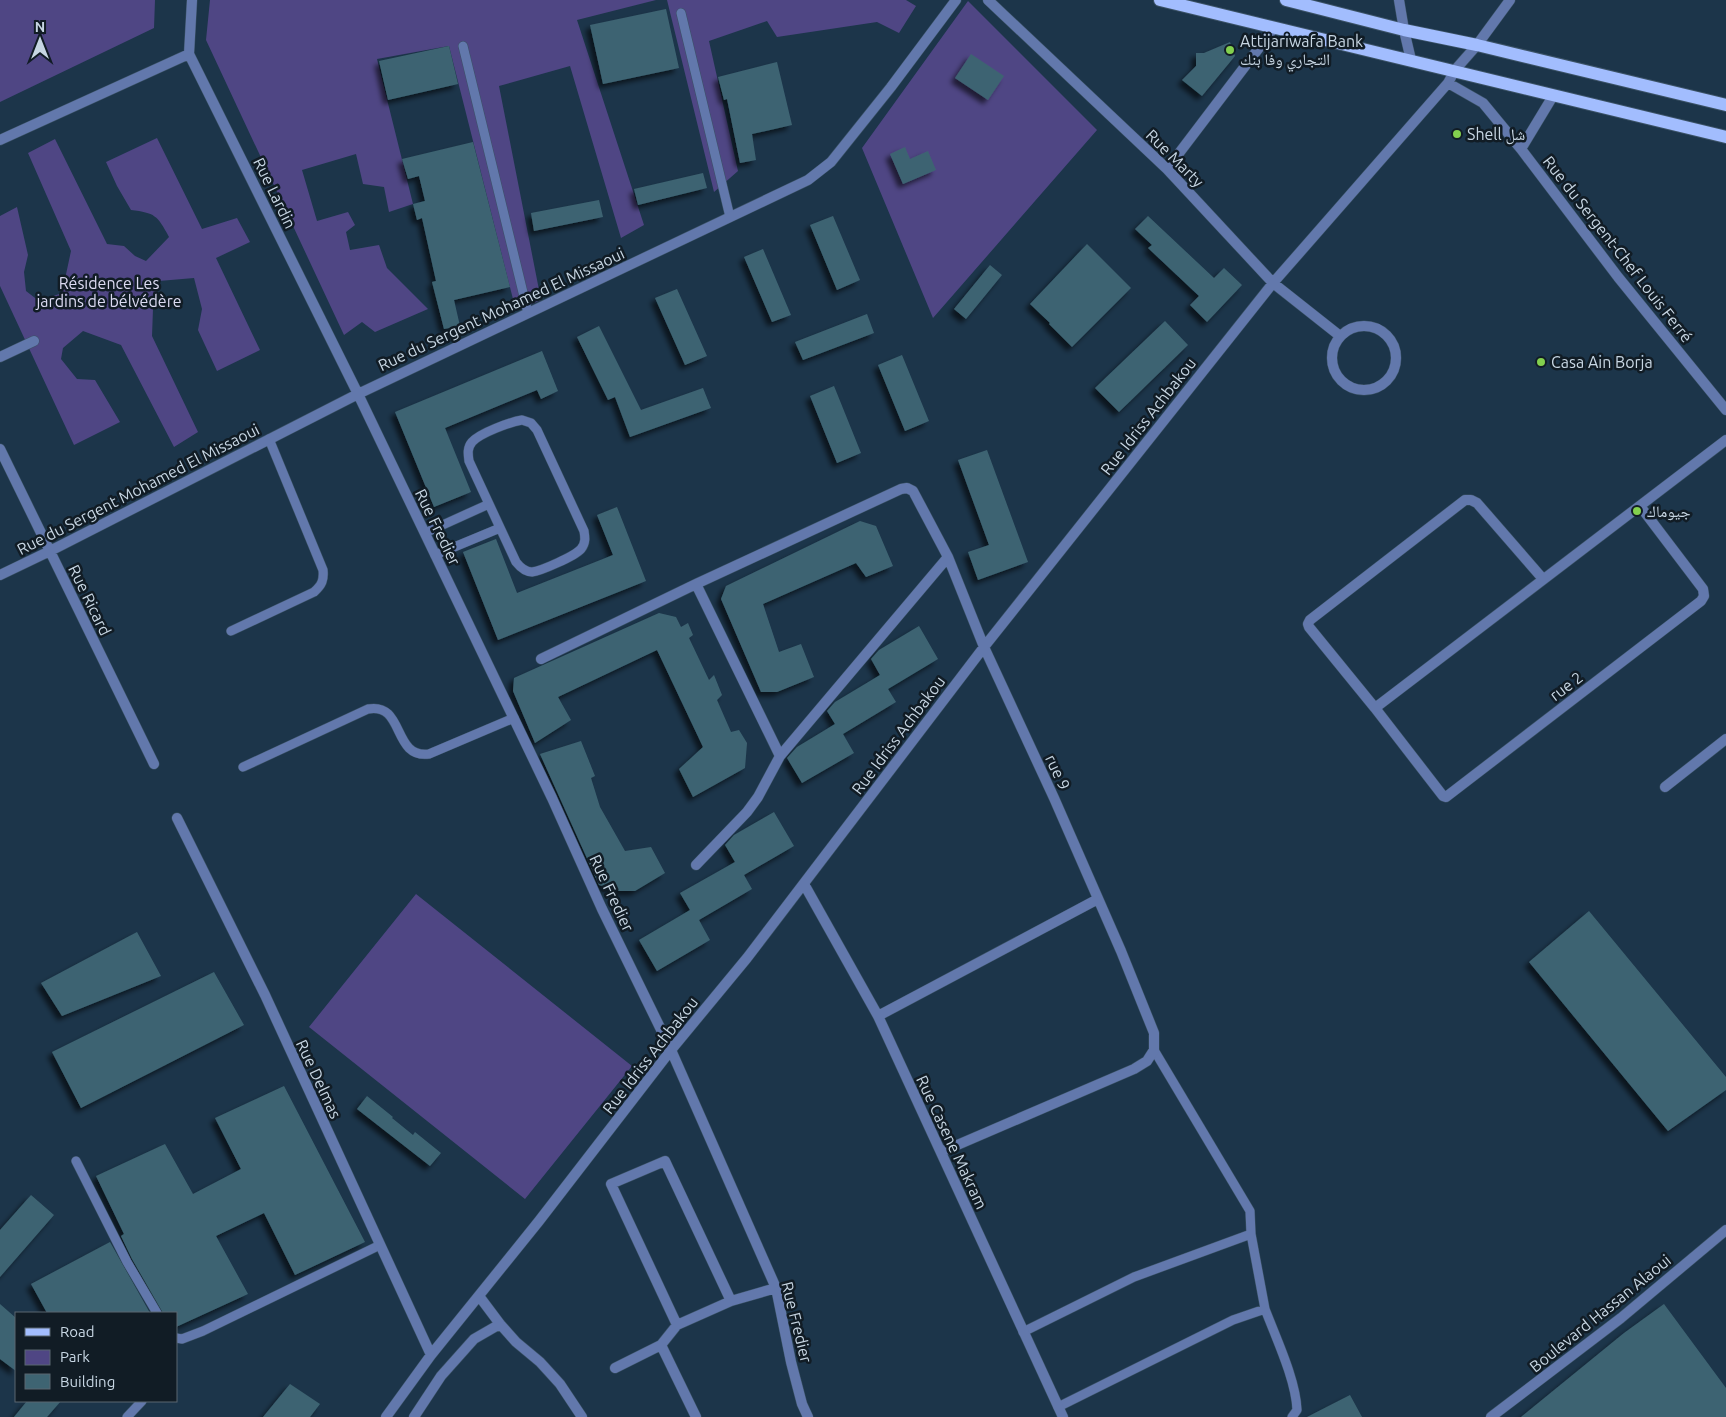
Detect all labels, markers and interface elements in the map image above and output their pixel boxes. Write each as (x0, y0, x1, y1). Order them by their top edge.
north arrow (15, 15, 65, 65)
text: N (35, 19, 45, 35)
place label: Attijariwafa Bank التجاري وفا بنك (1240, 32, 1363, 72)
marker: Attijariwafa Bank التجاري وفا بنك (1224, 44, 1236, 56)
place label: Shell شل (1467, 125, 1525, 145)
street label: Rue Marty (1143, 126, 1208, 191)
marker: Shell شل (1451, 128, 1463, 140)
street label: Rue du Sergent-Chef Louis Ferré (1540, 152, 1696, 346)
street label: Rue Lardin (250, 155, 300, 231)
street label: Rue du Sergent Mohamed El Missaoui (375, 244, 627, 374)
park label: Résidence Les jardins de bélvédère (34, 274, 182, 310)
place label: Casa Ain Borja (1551, 353, 1653, 371)
street label: Rue Idriss Achbakou (1097, 354, 1199, 478)
marker: Casa Ain Borja (1535, 356, 1547, 368)
street label: Rue du Sergent Mohamed El Missaoui (14, 420, 262, 558)
street label: Rue Fredier (412, 486, 464, 568)
place label: جيوماك (1647, 502, 1691, 521)
marker: جيوماك (1631, 505, 1643, 517)
street label: Rue Ricard (65, 562, 115, 638)
street label: rue 2 (1546, 668, 1586, 704)
street label: Rue Idriss Achbakou (848, 672, 948, 798)
street label: rue 9 (1042, 752, 1074, 792)
street label: Rue Fredier (586, 852, 638, 934)
street label: Rue Idriss Achbakou (599, 993, 701, 1117)
street label: Rue Delmas (293, 1037, 345, 1121)
street label: Rue Casene Makram (913, 1072, 991, 1212)
street label: Boulevard Hassan Alaoui (1526, 1251, 1674, 1375)
street label: Rue Fredier (778, 1280, 816, 1364)
legend (15, 1312, 178, 1402)
text: Road (60, 1323, 95, 1340)
text: Park (60, 1348, 90, 1365)
text: Building (60, 1373, 115, 1390)

